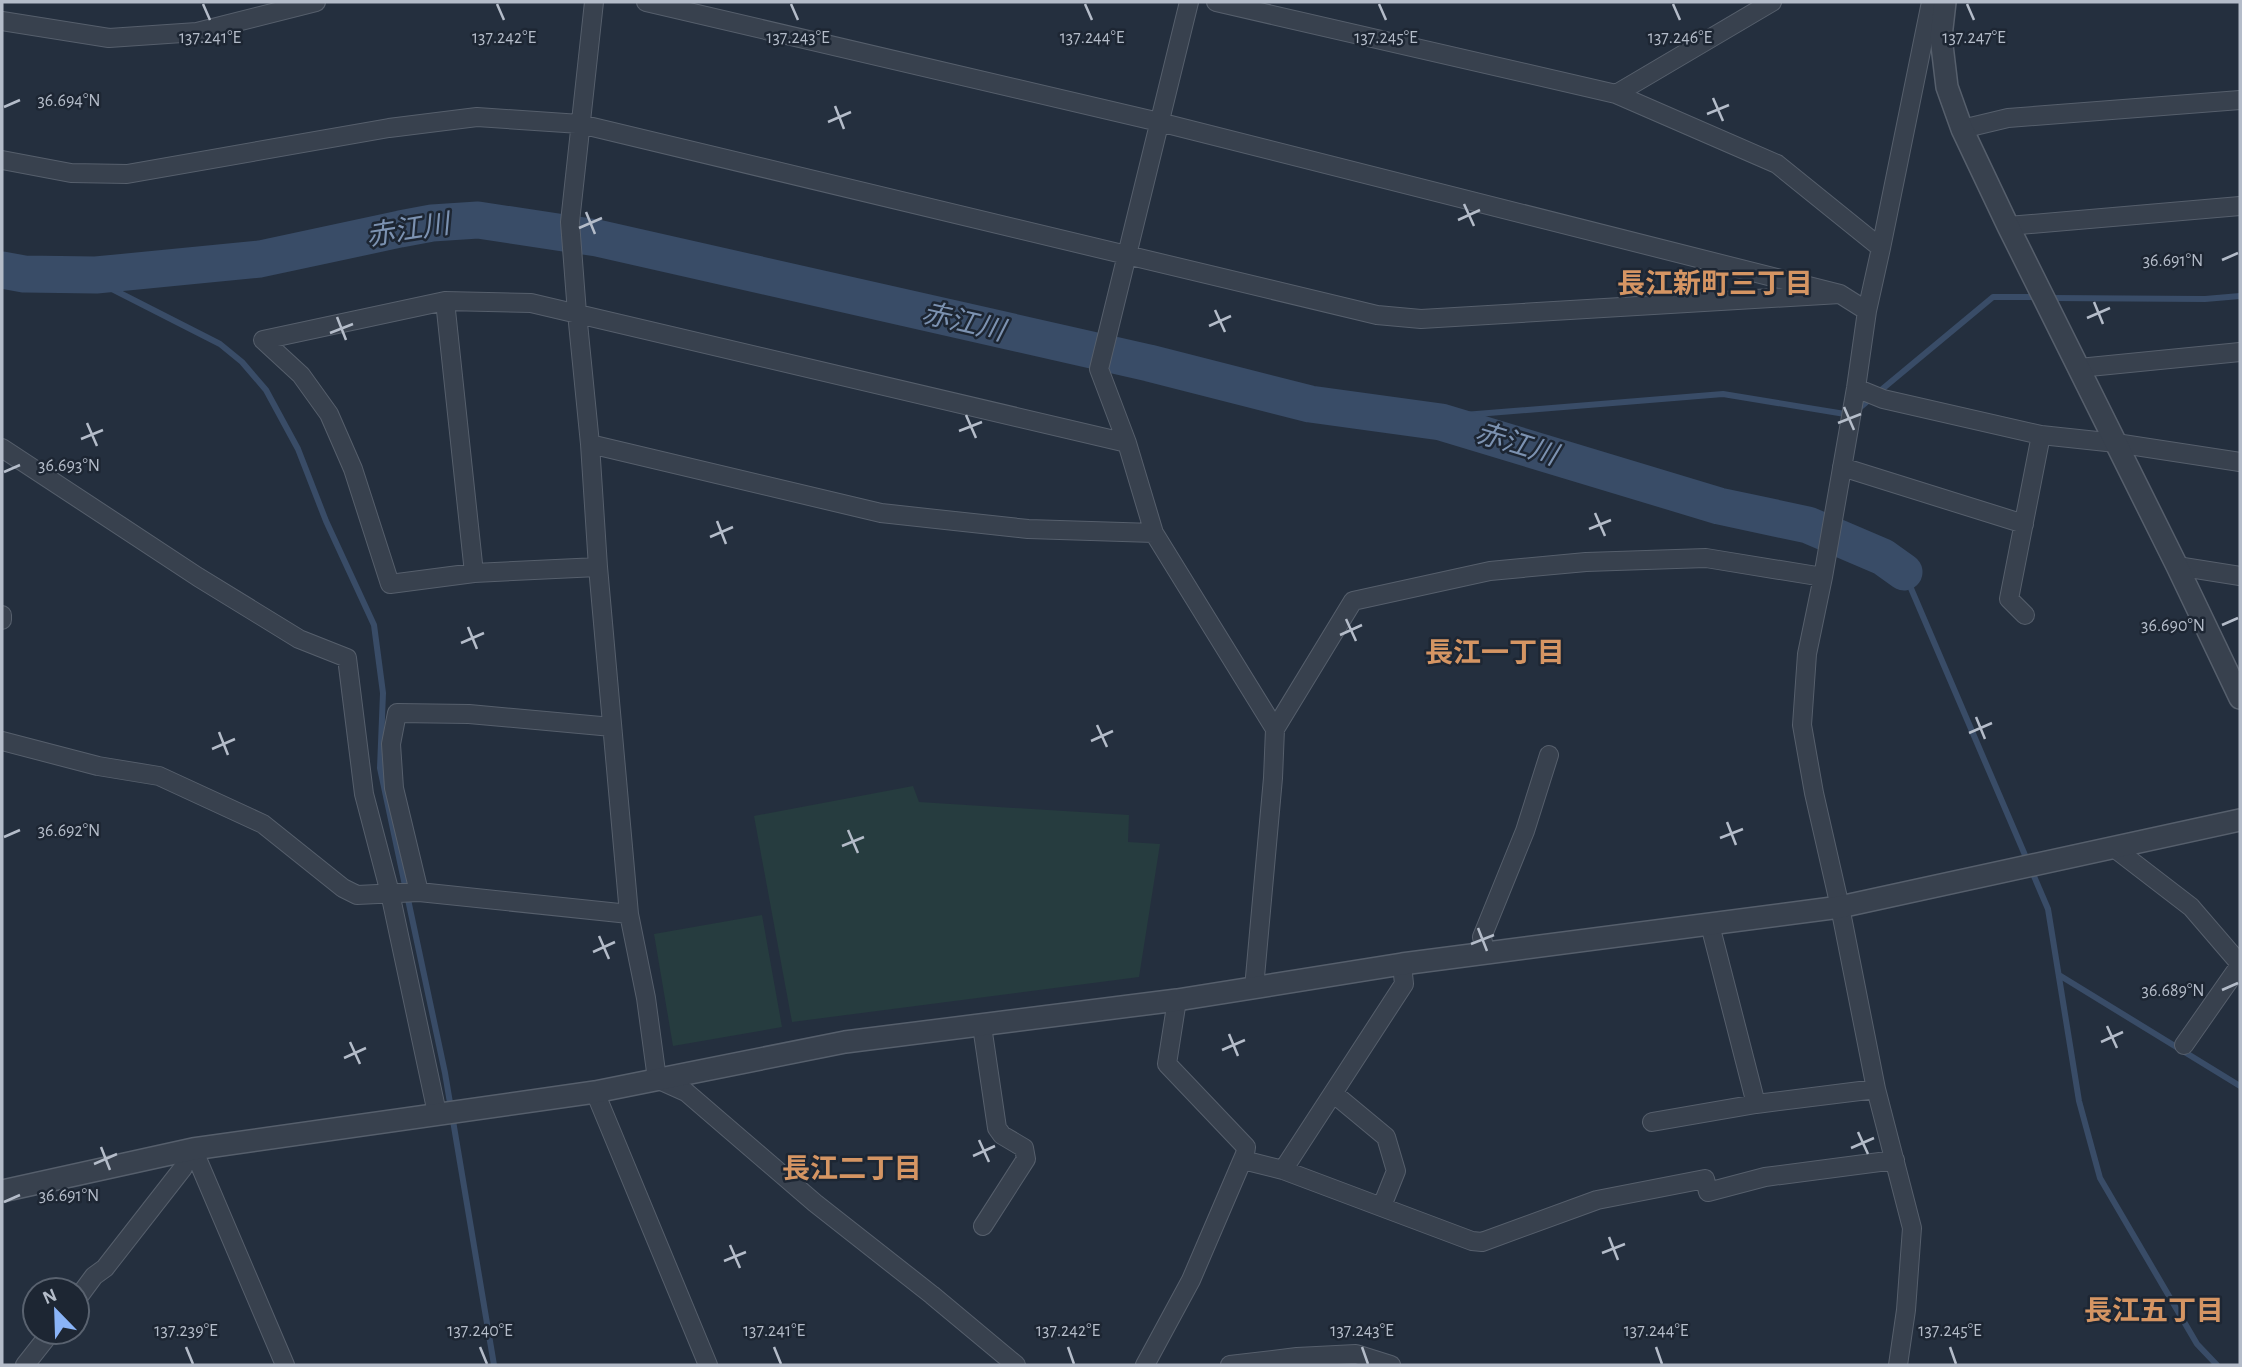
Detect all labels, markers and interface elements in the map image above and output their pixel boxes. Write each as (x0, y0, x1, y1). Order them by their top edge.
text: 137.241°E (179, 29, 241, 47)
text: 137.242°E (472, 29, 536, 47)
text: 137.243°E (766, 29, 830, 47)
text: 137.244°E (1060, 29, 1125, 47)
text: 137.245°E (1354, 29, 1418, 47)
text: 137.246°E (1648, 29, 1713, 47)
text: 137.247°E (1942, 29, 2006, 47)
text: 36.694°N (37, 92, 101, 110)
water label: 赤江川 (364, 208, 455, 251)
text: 36.691°N (2143, 252, 2203, 270)
district label: 長江新町三丁目 (1617, 269, 1813, 299)
water label: 赤江川 (919, 298, 1010, 347)
water label: 赤江川 (1472, 417, 1564, 472)
text: 36.693°N (38, 457, 100, 475)
text: 36.690°N (2141, 617, 2205, 635)
district label: 長江一丁目 (1425, 638, 1565, 668)
text: 36.692°N (38, 822, 100, 840)
text: 36.689°N (2141, 982, 2205, 1000)
district label: 長江二丁目 (782, 1154, 922, 1184)
text: 36.691°N (39, 1187, 99, 1205)
north arrow (21, 1276, 91, 1346)
text: N (40, 1285, 60, 1308)
district label: 長江五丁目 (2084, 1296, 2224, 1326)
text: 137.239°E (154, 1322, 218, 1340)
text: 137.240°E (447, 1322, 513, 1340)
text: 137.241°E (743, 1322, 805, 1340)
text: 137.242°E (1036, 1322, 1100, 1340)
text: 137.243°E (1330, 1322, 1394, 1340)
text: 137.244°E (1624, 1322, 1689, 1340)
text: 137.245°E (1918, 1322, 1982, 1340)

